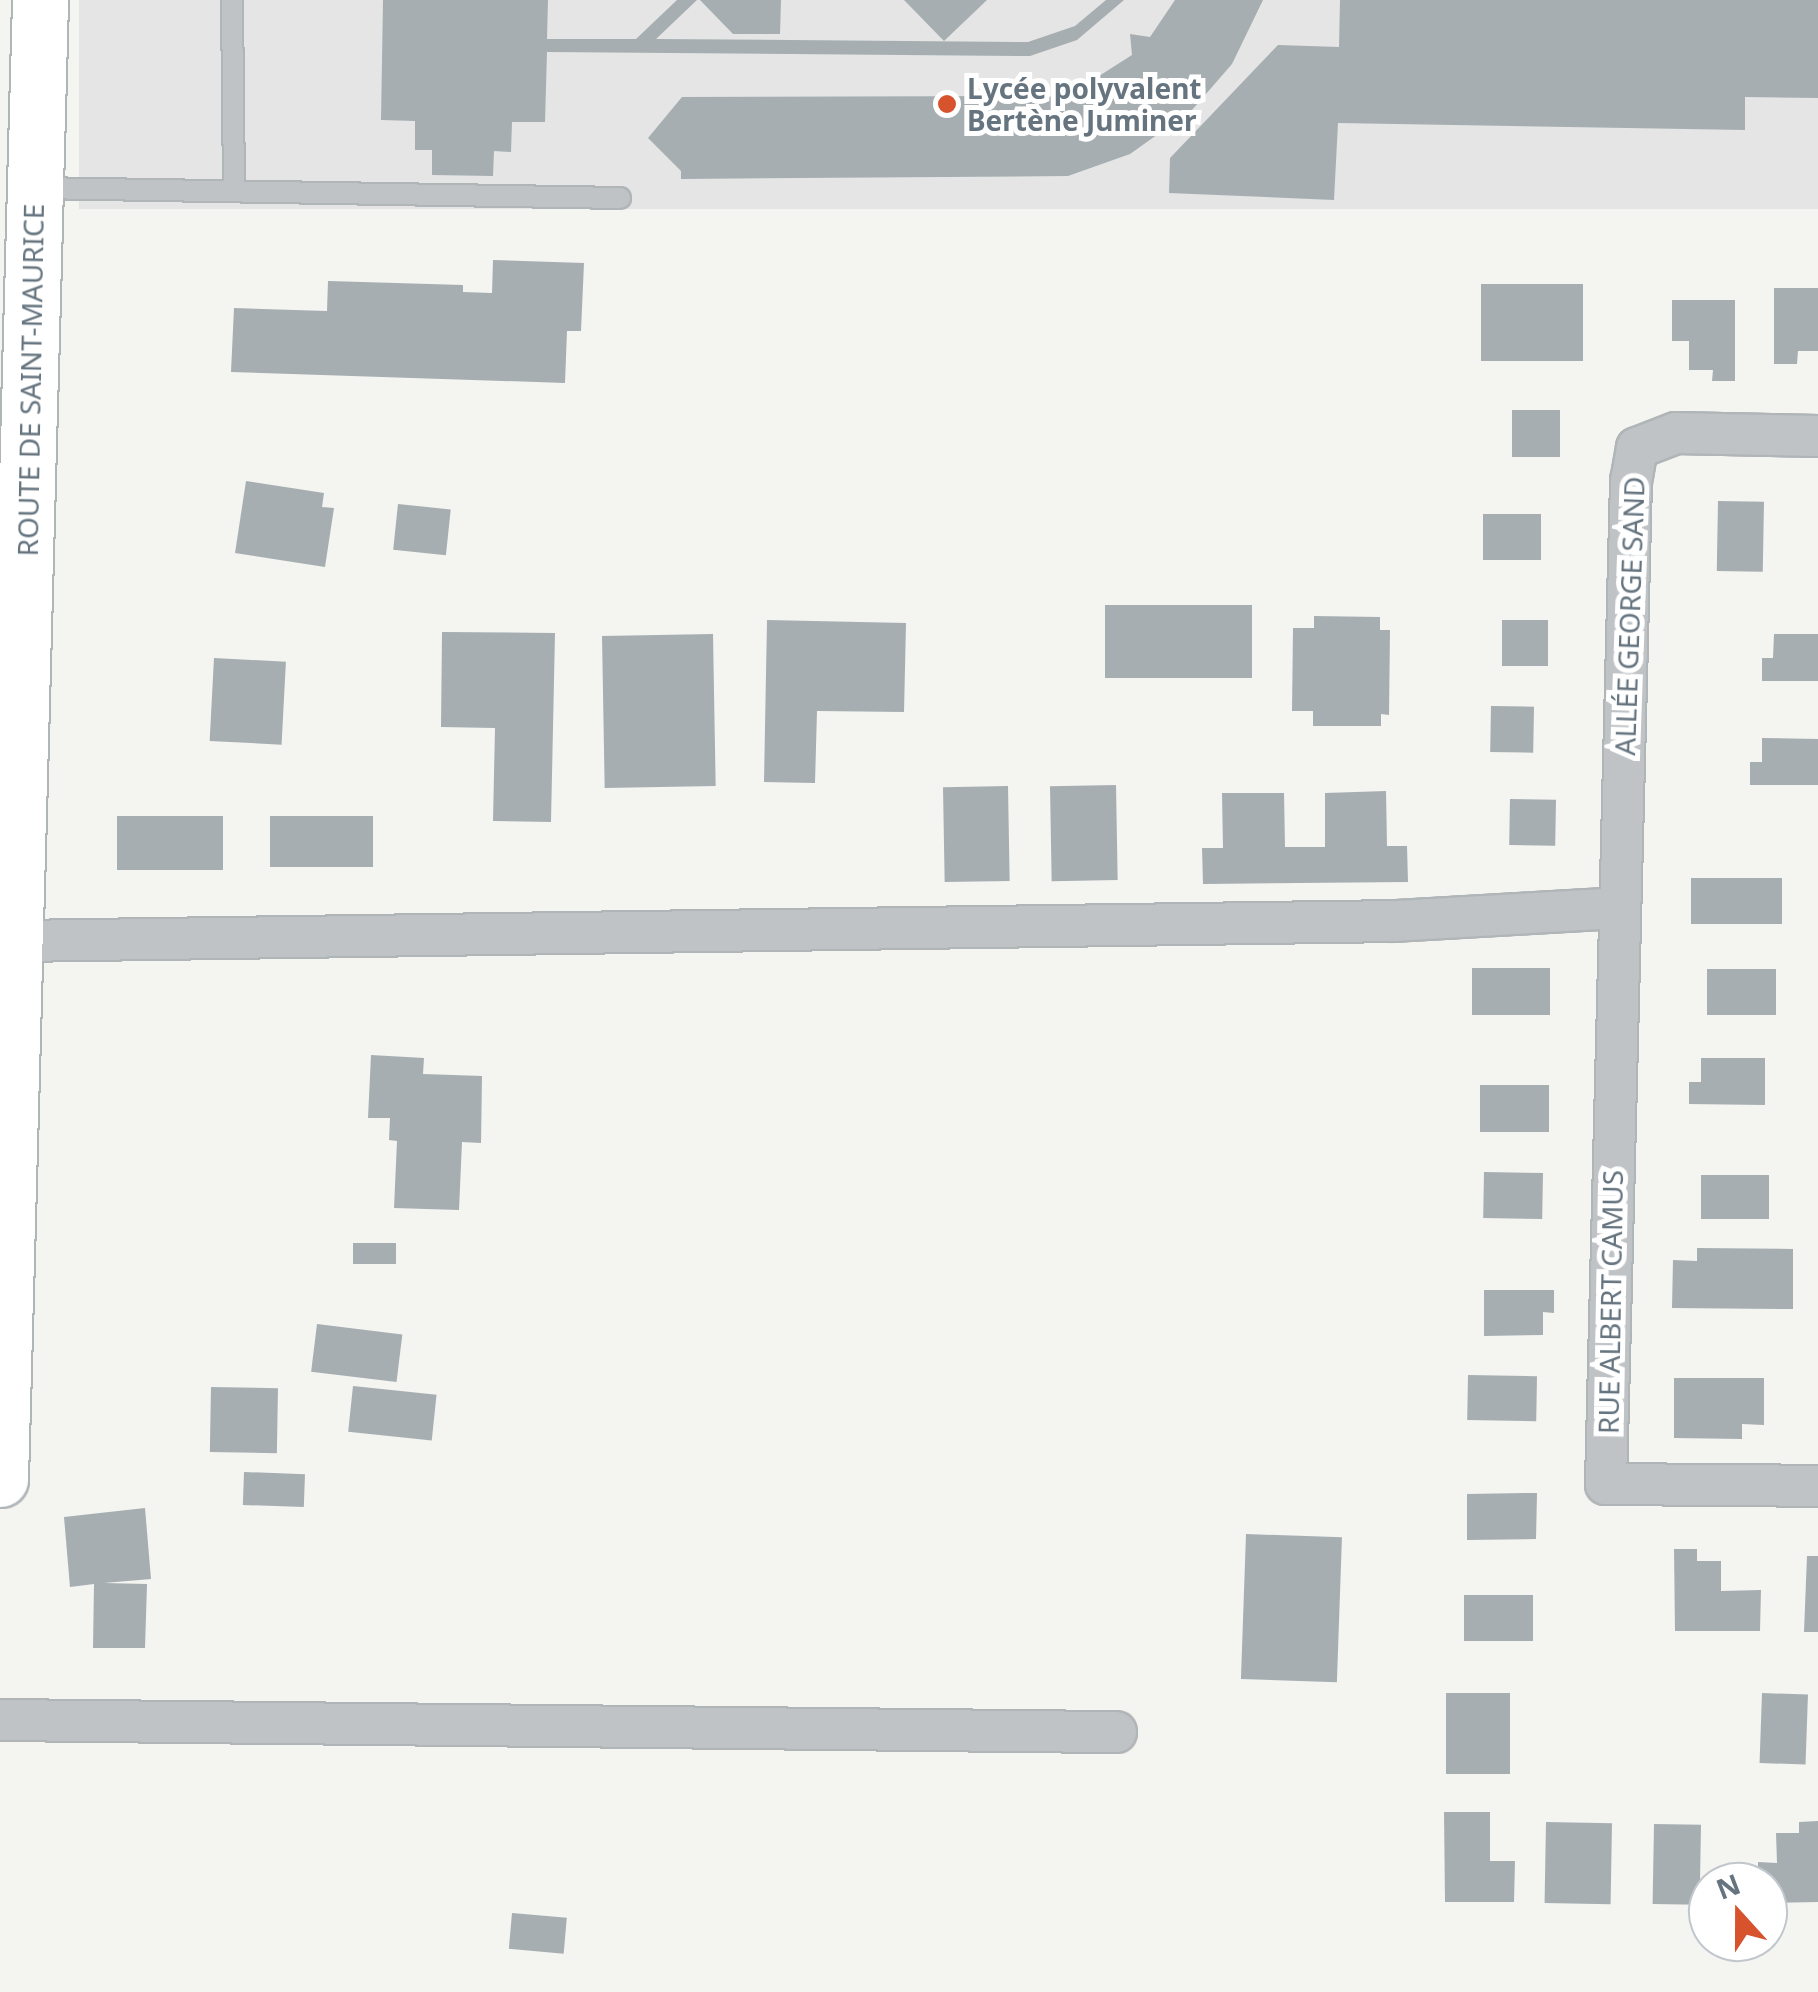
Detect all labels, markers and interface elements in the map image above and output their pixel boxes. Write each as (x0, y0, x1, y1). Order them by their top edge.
place label: Lycée polyvalent Bertène Juminer (967, 71, 1201, 137)
marker: Lycée polyvalent Bertène Juminer (936, 93, 958, 115)
street label: ROUTE DE SAINT-MAURICE (10, 203, 50, 557)
street label: ALLÉE GEORGE SAND (1607, 476, 1651, 756)
street label: RUE ALBERT CAMUS (1591, 1170, 1629, 1434)
north arrow (1688, 1862, 1788, 1962)
text: N (1711, 1864, 1745, 1908)

